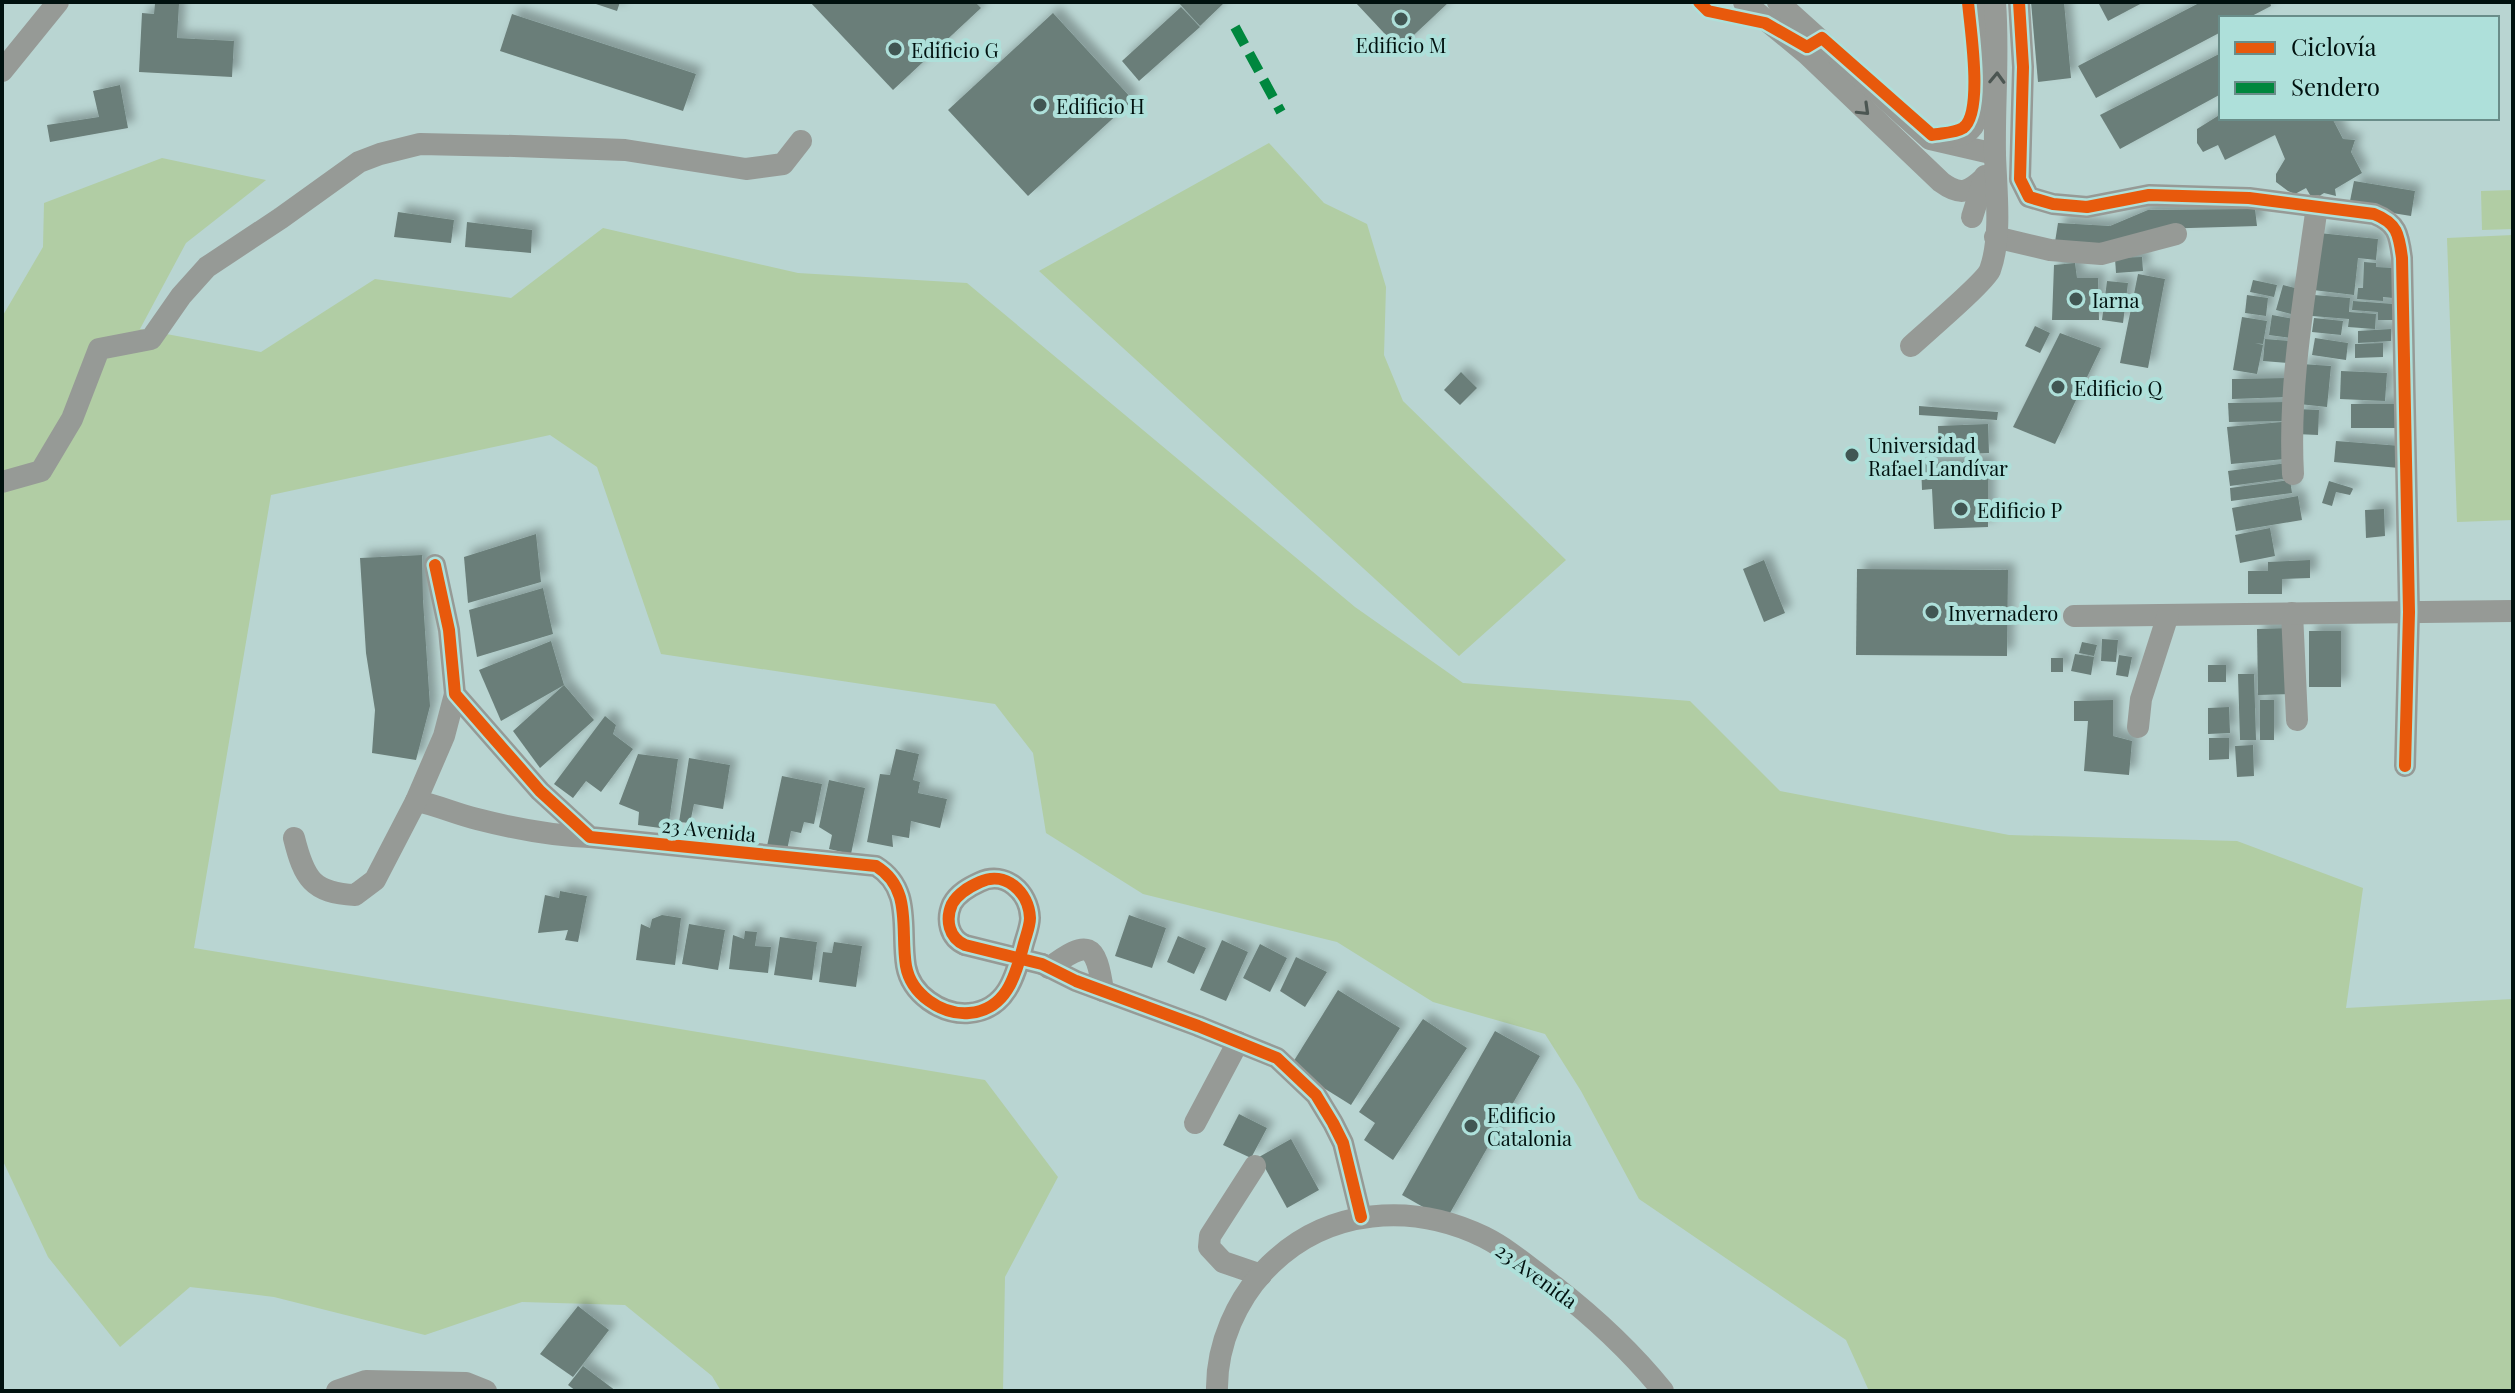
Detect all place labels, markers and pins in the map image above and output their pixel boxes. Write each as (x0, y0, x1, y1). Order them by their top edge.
marker: Edificio M (1392, 10, 1410, 28)
place label: Edificio M (1355, 31, 1447, 58)
place label: Edificio G (911, 36, 999, 63)
marker: Edificio G (886, 40, 904, 58)
place label: Edificio H (1056, 92, 1145, 119)
marker: Edificio H (1031, 96, 1049, 114)
place label: Iarna (2092, 286, 2139, 313)
marker: Iarna (2067, 290, 2085, 308)
place label: Edificio Q (2074, 374, 2164, 401)
marker: Edificio Q (2049, 378, 2067, 396)
place label: Universidad Rafael Landívar (1868, 431, 2008, 481)
marker: Universidad Rafael Landívar (1843, 446, 1861, 464)
place label: Edificio P (1977, 496, 2063, 523)
marker: Edificio P (1952, 500, 1970, 518)
place label: Invernadero (1948, 599, 2058, 626)
marker: Invernadero (1923, 603, 1941, 621)
place label: Edificio Catalonia (1487, 1101, 1572, 1151)
marker: Edificio Catalonia (1462, 1117, 1480, 1135)

